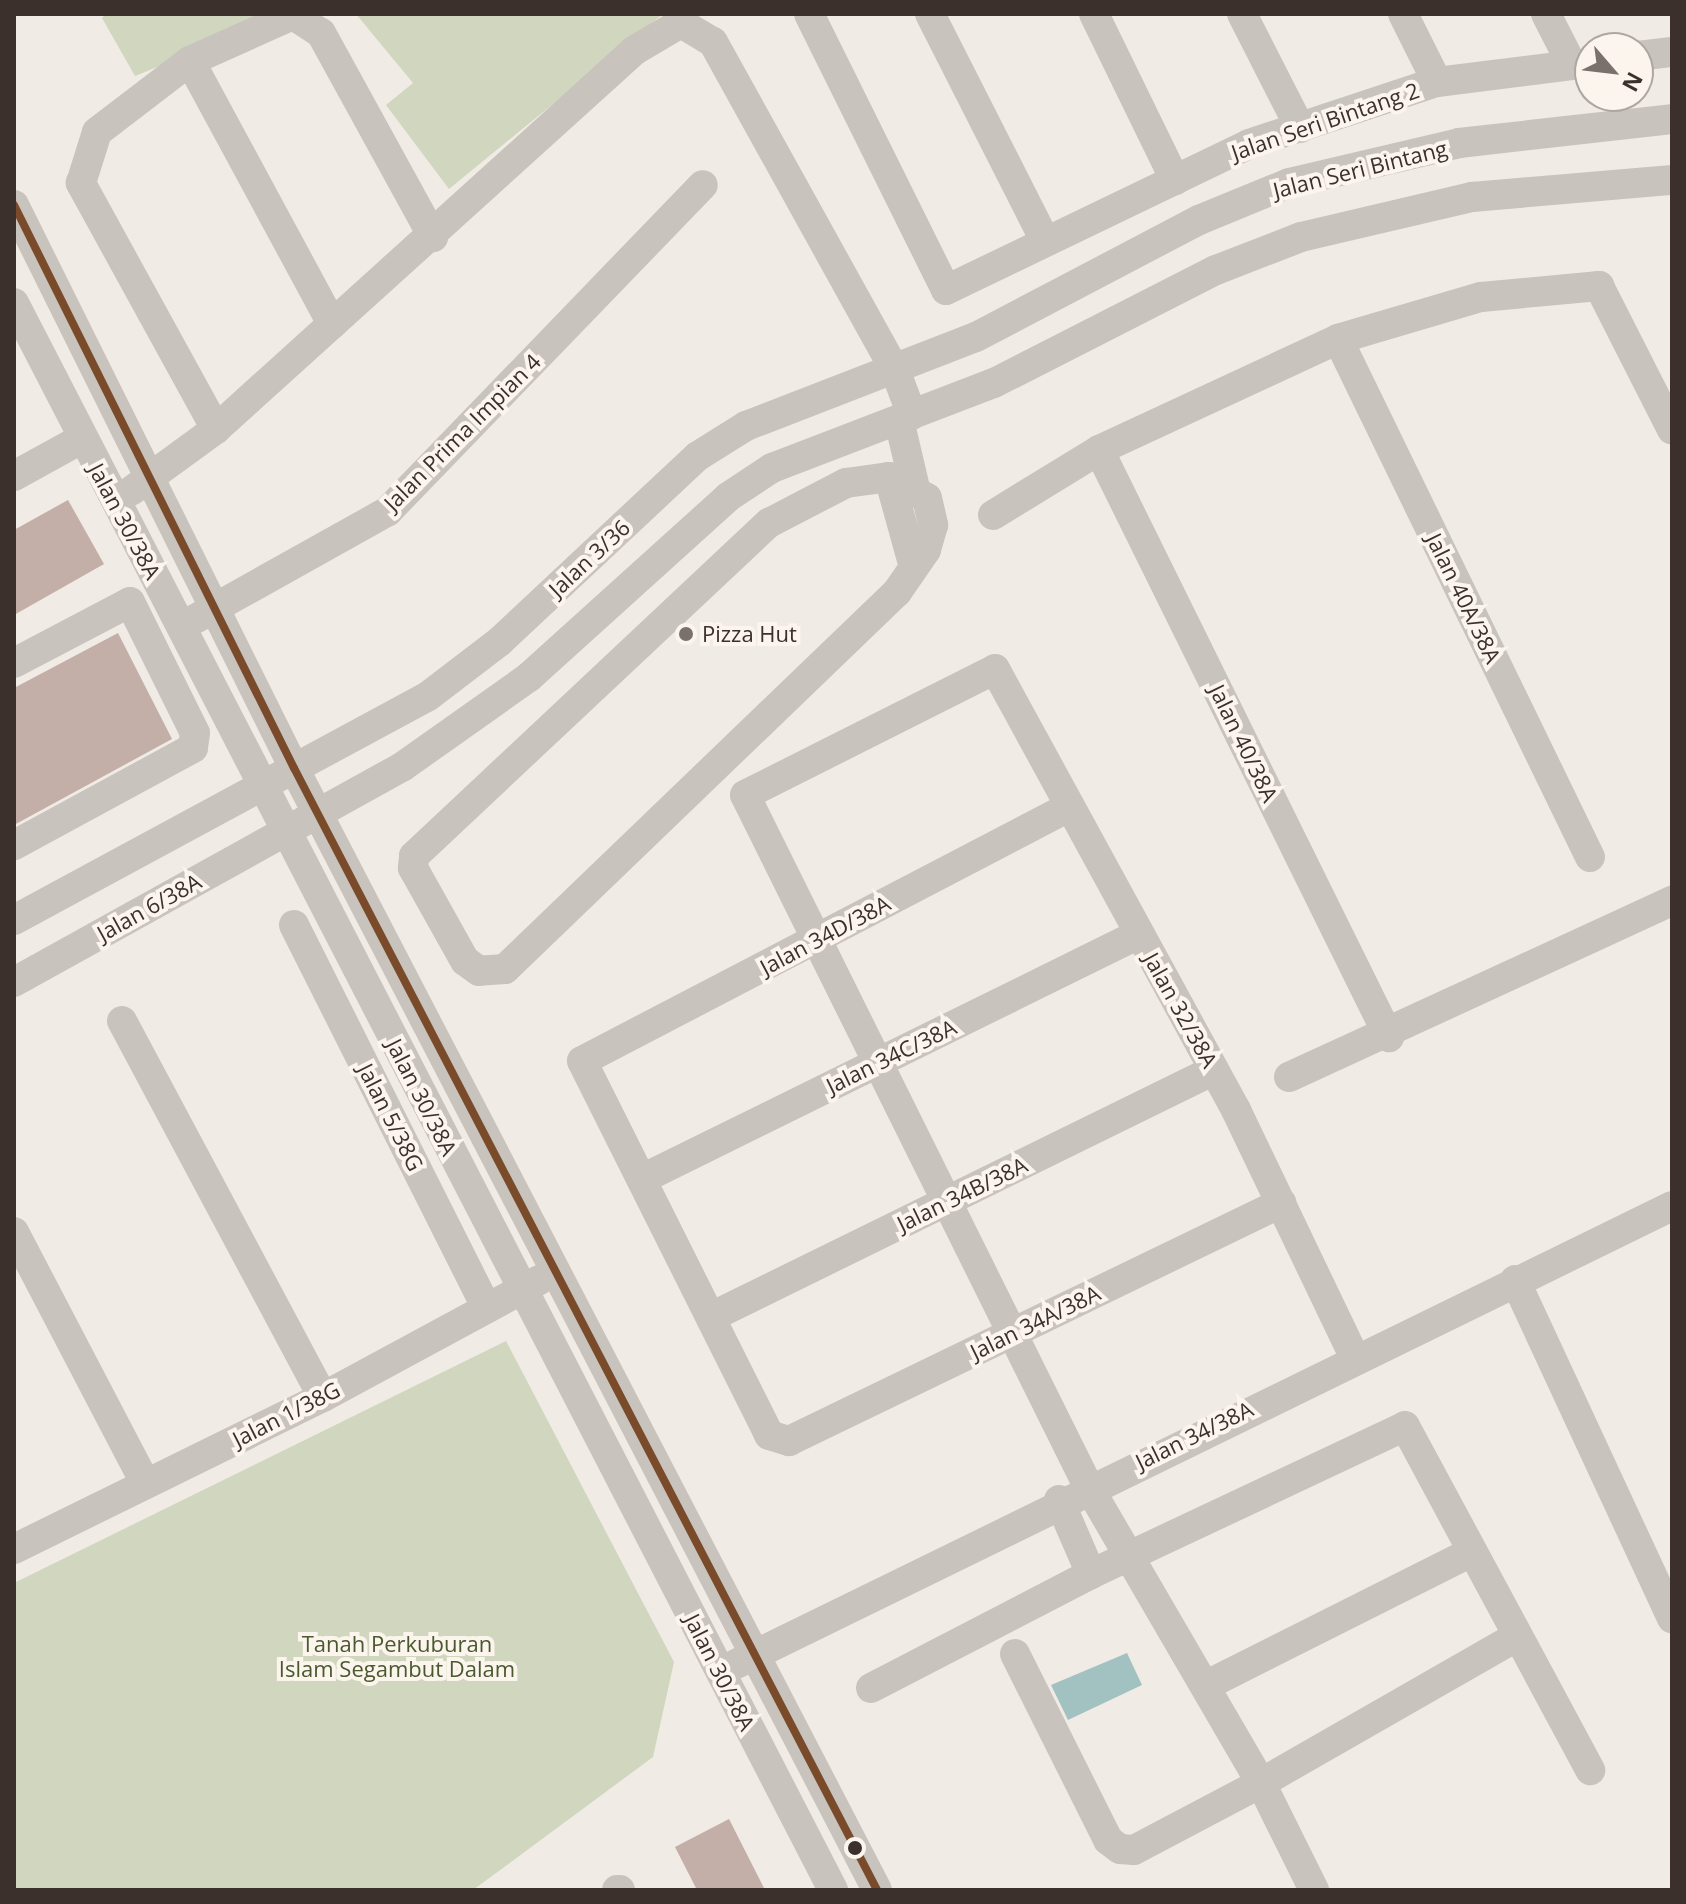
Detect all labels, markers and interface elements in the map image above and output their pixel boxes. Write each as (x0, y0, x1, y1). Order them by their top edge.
north arrow (1574, 32, 1654, 112)
text: N (1616, 67, 1651, 97)
street label: Jalan Seri Bintang 2 (1228, 76, 1422, 166)
street label: Jalan Seri Bintang (1270, 135, 1450, 203)
street label: Jalan Prima Impian 4 (378, 348, 546, 516)
street label: Jalan 30/38A (83, 459, 167, 583)
street label: Jalan 3/36 (543, 514, 635, 602)
street label: Jalan 40A/38A (1421, 529, 1507, 667)
place label: Pizza Hut (702, 621, 797, 647)
marker: Pizza Hut (677, 625, 695, 643)
street label: Jalan 40/38A (1204, 680, 1284, 806)
street label: Jalan 6/38A (92, 868, 206, 946)
street label: Jalan 34D/38A (756, 890, 894, 980)
street label: Jalan 32/38A (1139, 948, 1223, 1072)
street label: Jalan 34C/38A (822, 1013, 960, 1099)
street label: Jalan 30/38A (381, 1034, 463, 1160)
street label: Jalan 5/38G (353, 1059, 429, 1175)
street label: Jalan 34B/38A (893, 1151, 1031, 1237)
street label: Jalan 34A/38A (966, 1279, 1104, 1365)
street label: Jalan 1/38G (228, 1376, 344, 1452)
street label: Jalan 34/38A (1131, 1395, 1257, 1475)
street label: Jalan 30/38A (679, 1609, 761, 1735)
park label: Tanah Perkuburan Islam Segambut Dalam (279, 1630, 515, 1682)
unlabelled marker (847, 1840, 863, 1856)

